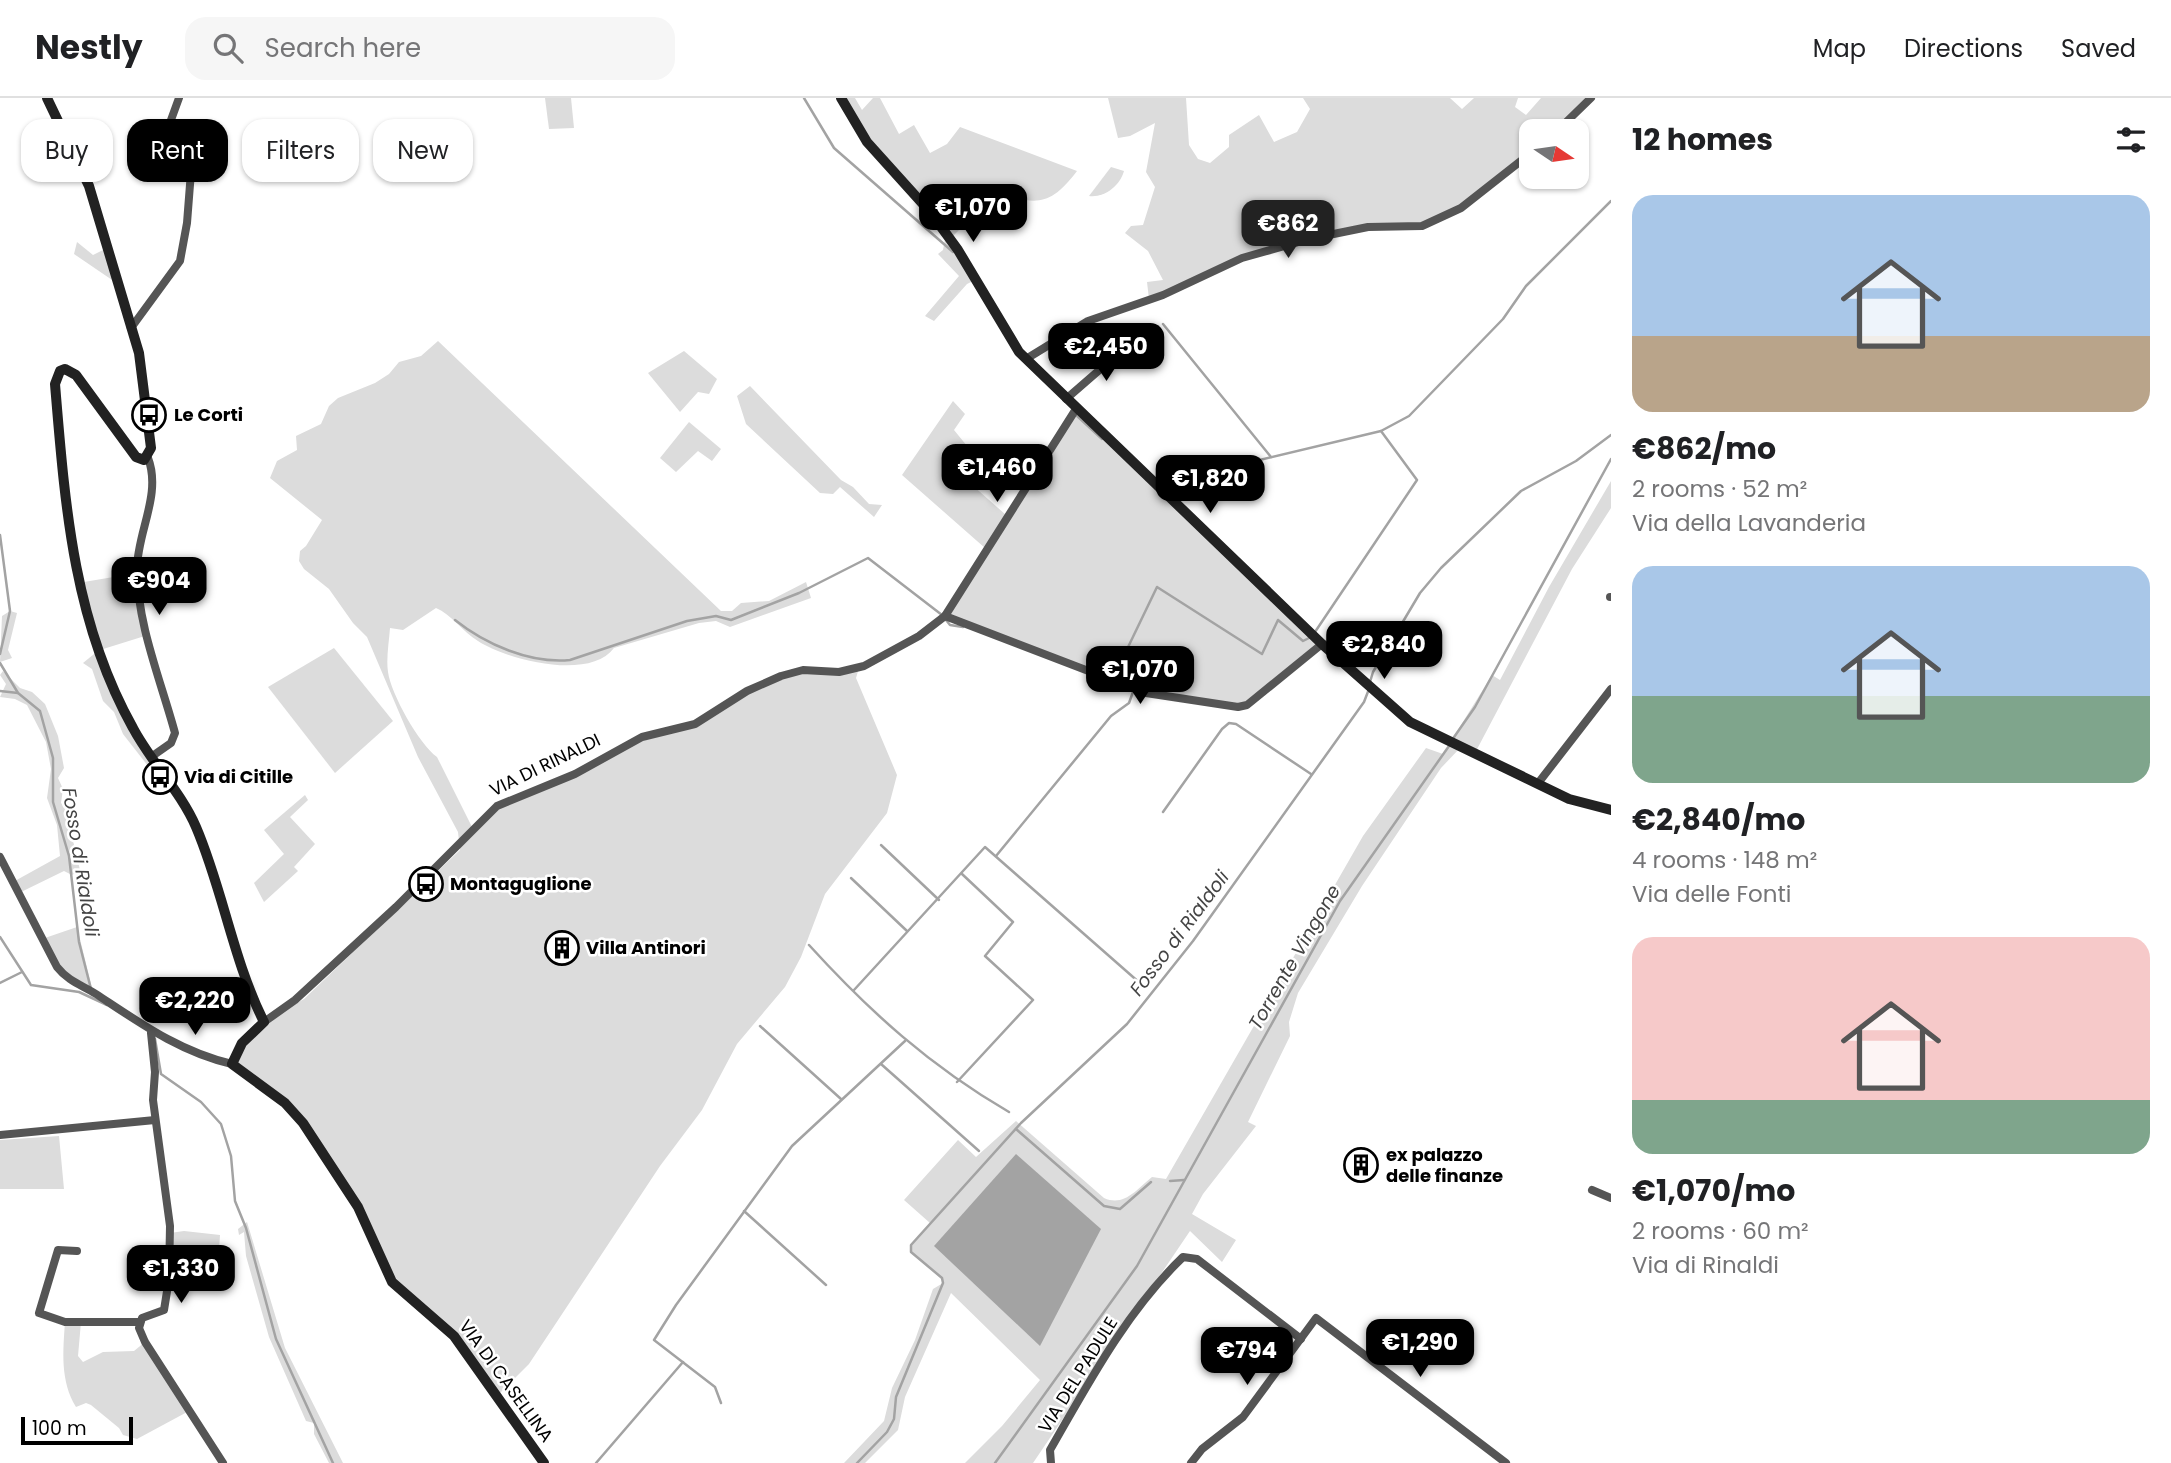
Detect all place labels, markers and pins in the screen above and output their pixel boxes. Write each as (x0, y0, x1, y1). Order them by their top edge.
pin: €1,070 (916, 184, 1030, 244)
pin: €862 (1247, 200, 1329, 260)
pin: €2,450 (1049, 324, 1163, 383)
bus stop icon: Le Corti (130, 396, 168, 434)
place label: Le Corti (174, 402, 243, 427)
pin: €1,460 (940, 444, 1054, 504)
pin: €1,820 (1153, 456, 1267, 515)
pin: €904 (118, 558, 200, 617)
pin: €2,840 (1327, 622, 1441, 681)
pin: €1,070 (1083, 646, 1197, 706)
bus stop icon: Via di Citille (141, 758, 179, 796)
place label: Via di Citille (184, 764, 293, 789)
bus stop icon: Montaguglione (407, 865, 445, 903)
place label: Montaguglione (450, 871, 592, 896)
building icon: Villa Antinori (543, 929, 581, 967)
place label: Villa Antinori (586, 935, 706, 960)
pin: €2,220 (138, 978, 252, 1037)
place label: ex palazzo delle finanze (1386, 1142, 1503, 1188)
building icon: ex palazzo delle finanze (1342, 1146, 1380, 1184)
pin: €1,330 (124, 1246, 238, 1305)
pin: €1,290 (1363, 1320, 1477, 1379)
pin: €794 (1206, 1328, 1288, 1387)

